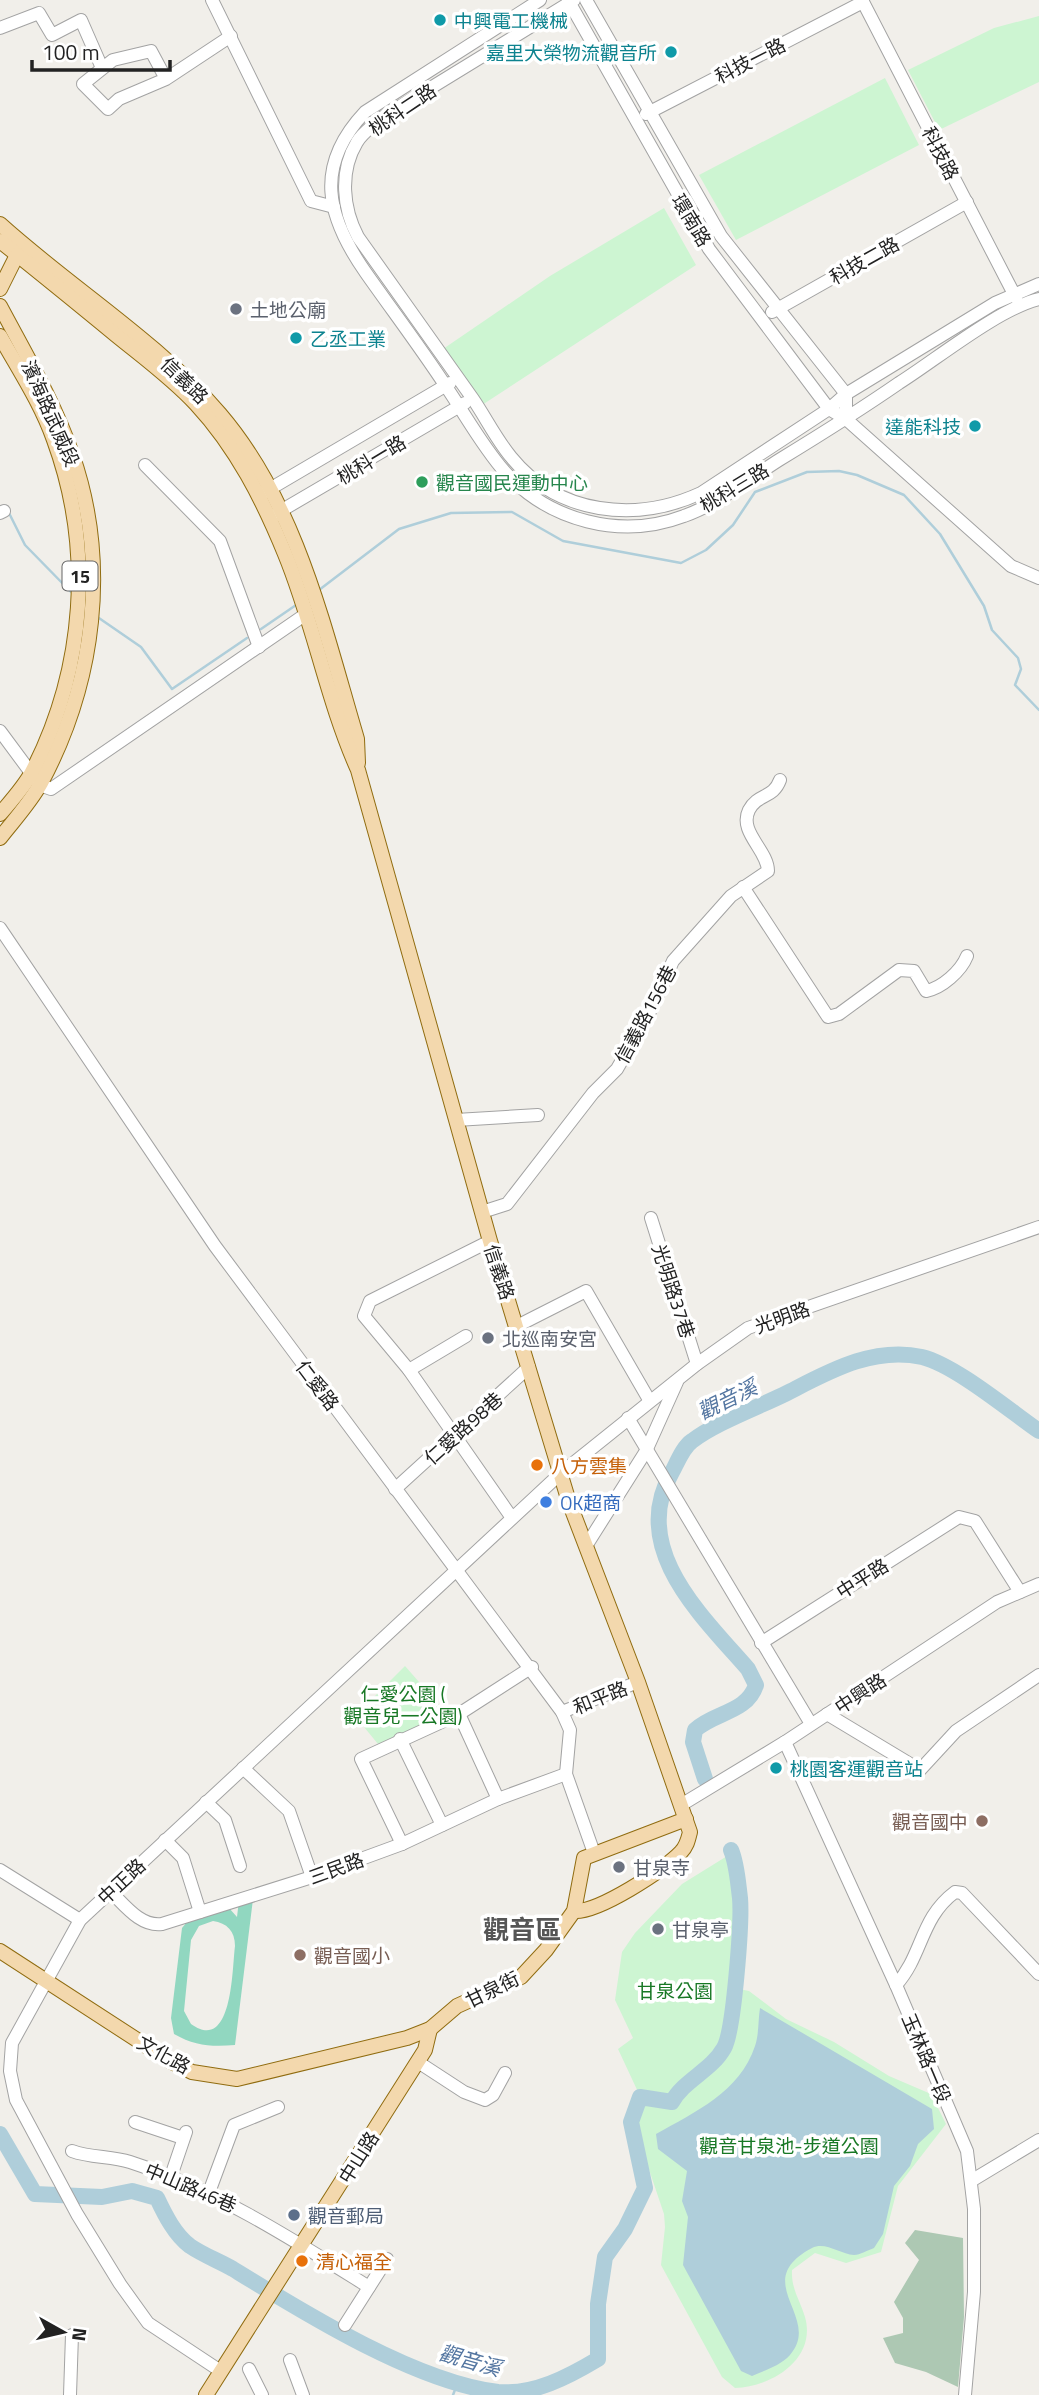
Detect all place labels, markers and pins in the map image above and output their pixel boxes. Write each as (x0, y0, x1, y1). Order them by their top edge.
place label: 中興電工機械 (454, 6, 568, 35)
marker: 中興電工機械 (432, 12, 448, 28)
place label: 嘉里大榮物流觀音所 (486, 38, 657, 67)
marker: 嘉里大榮物流觀音所 (663, 44, 679, 60)
place label: 土地公廟 (250, 295, 326, 324)
marker: 土地公廟 (228, 301, 244, 317)
place label: 乙丞工業 (310, 324, 386, 353)
marker: 乙丞工業 (288, 330, 304, 346)
place label: 達能科技 (885, 412, 961, 441)
marker: 達能科技 (967, 418, 983, 434)
place label: 觀音國民運動中心 (436, 468, 588, 497)
marker: 觀音國民運動中心 (414, 474, 430, 490)
place label: 北巡南安宮 (502, 1324, 597, 1353)
marker: 北巡南安宮 (480, 1330, 496, 1346)
place label: 八方雲集 (551, 1451, 627, 1480)
marker: 八方雲集 (529, 1457, 545, 1473)
place label: OK超商 (560, 1488, 621, 1517)
marker: OK超商 (538, 1494, 554, 1510)
place label: 桃園客運觀音站 (790, 1754, 923, 1783)
marker: 桃園客運觀音站 (768, 1760, 784, 1776)
place label: 觀音國中 (892, 1807, 968, 1836)
marker: 觀音國中 (974, 1813, 990, 1829)
place label: 甘泉寺 (633, 1853, 690, 1882)
marker: 甘泉寺 (611, 1859, 627, 1875)
place label: 甘泉亭 (672, 1915, 729, 1944)
marker: 甘泉亭 (650, 1921, 666, 1937)
place label: 觀音國小 (314, 1941, 390, 1970)
marker: 觀音國小 (292, 1947, 308, 1963)
place label: 觀音郵局 (308, 2201, 384, 2230)
marker: 觀音郵局 (286, 2207, 302, 2223)
place label: 清心福全 (316, 2247, 392, 2276)
marker: 清心福全 (294, 2253, 310, 2269)

